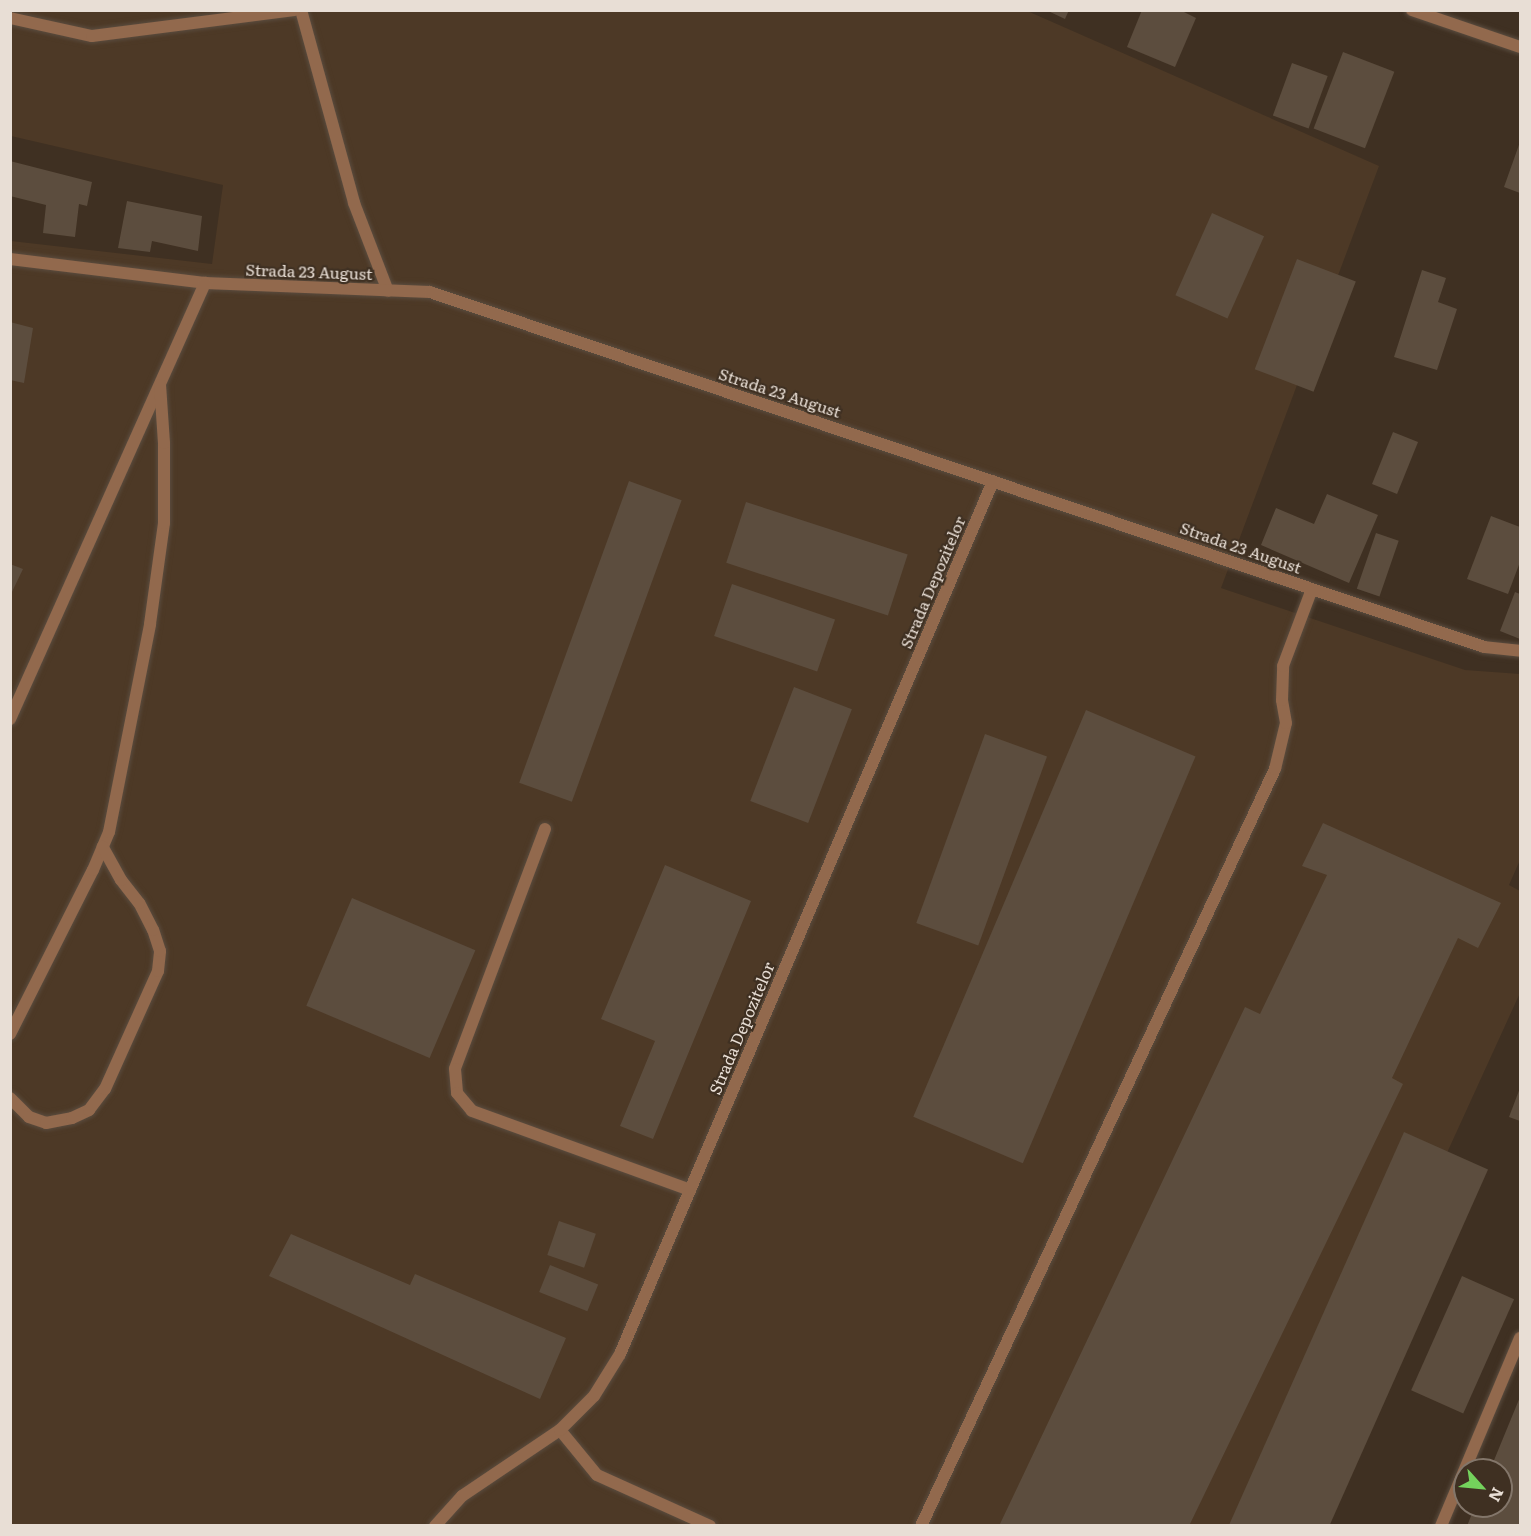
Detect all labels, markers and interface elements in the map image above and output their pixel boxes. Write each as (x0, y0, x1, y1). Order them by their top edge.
street label: Strada 23 August (245, 259, 373, 283)
street label: Strada 23 August (717, 363, 843, 421)
street label: Strada Depozitelor (895, 513, 969, 651)
street label: Strada 23 August (1178, 517, 1304, 577)
street label: Strada Depozitelor (704, 959, 778, 1097)
north arrow (1453, 1458, 1513, 1518)
text: N (1484, 1484, 1511, 1507)

